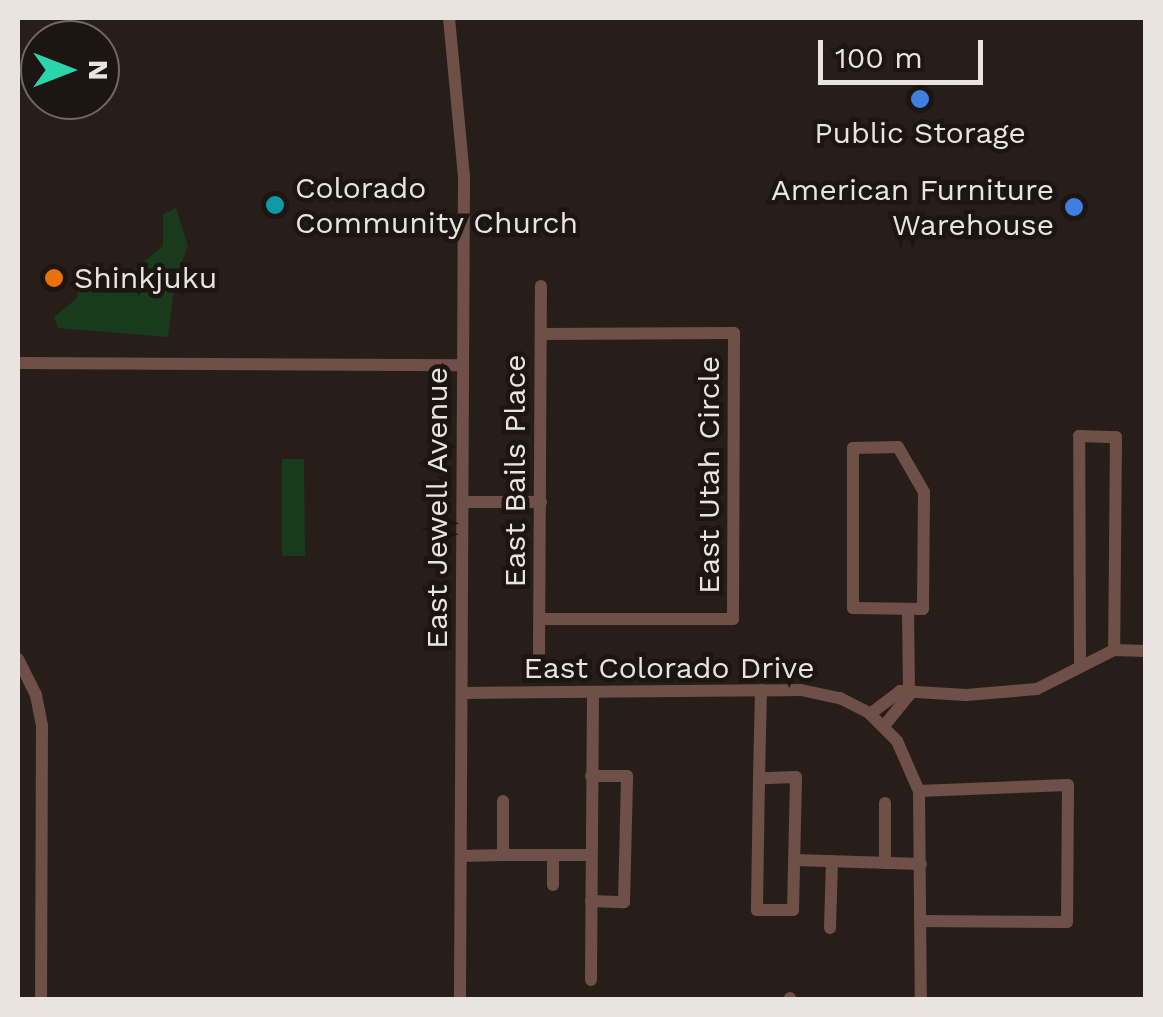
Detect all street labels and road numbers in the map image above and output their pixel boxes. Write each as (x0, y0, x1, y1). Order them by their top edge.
street label: East Bails Place (497, 354, 533, 588)
street label: East Utah Circle (691, 356, 727, 594)
street label: East Jewell Avenue (419, 365, 455, 651)
street label: East Colorado Drive (524, 650, 814, 686)

